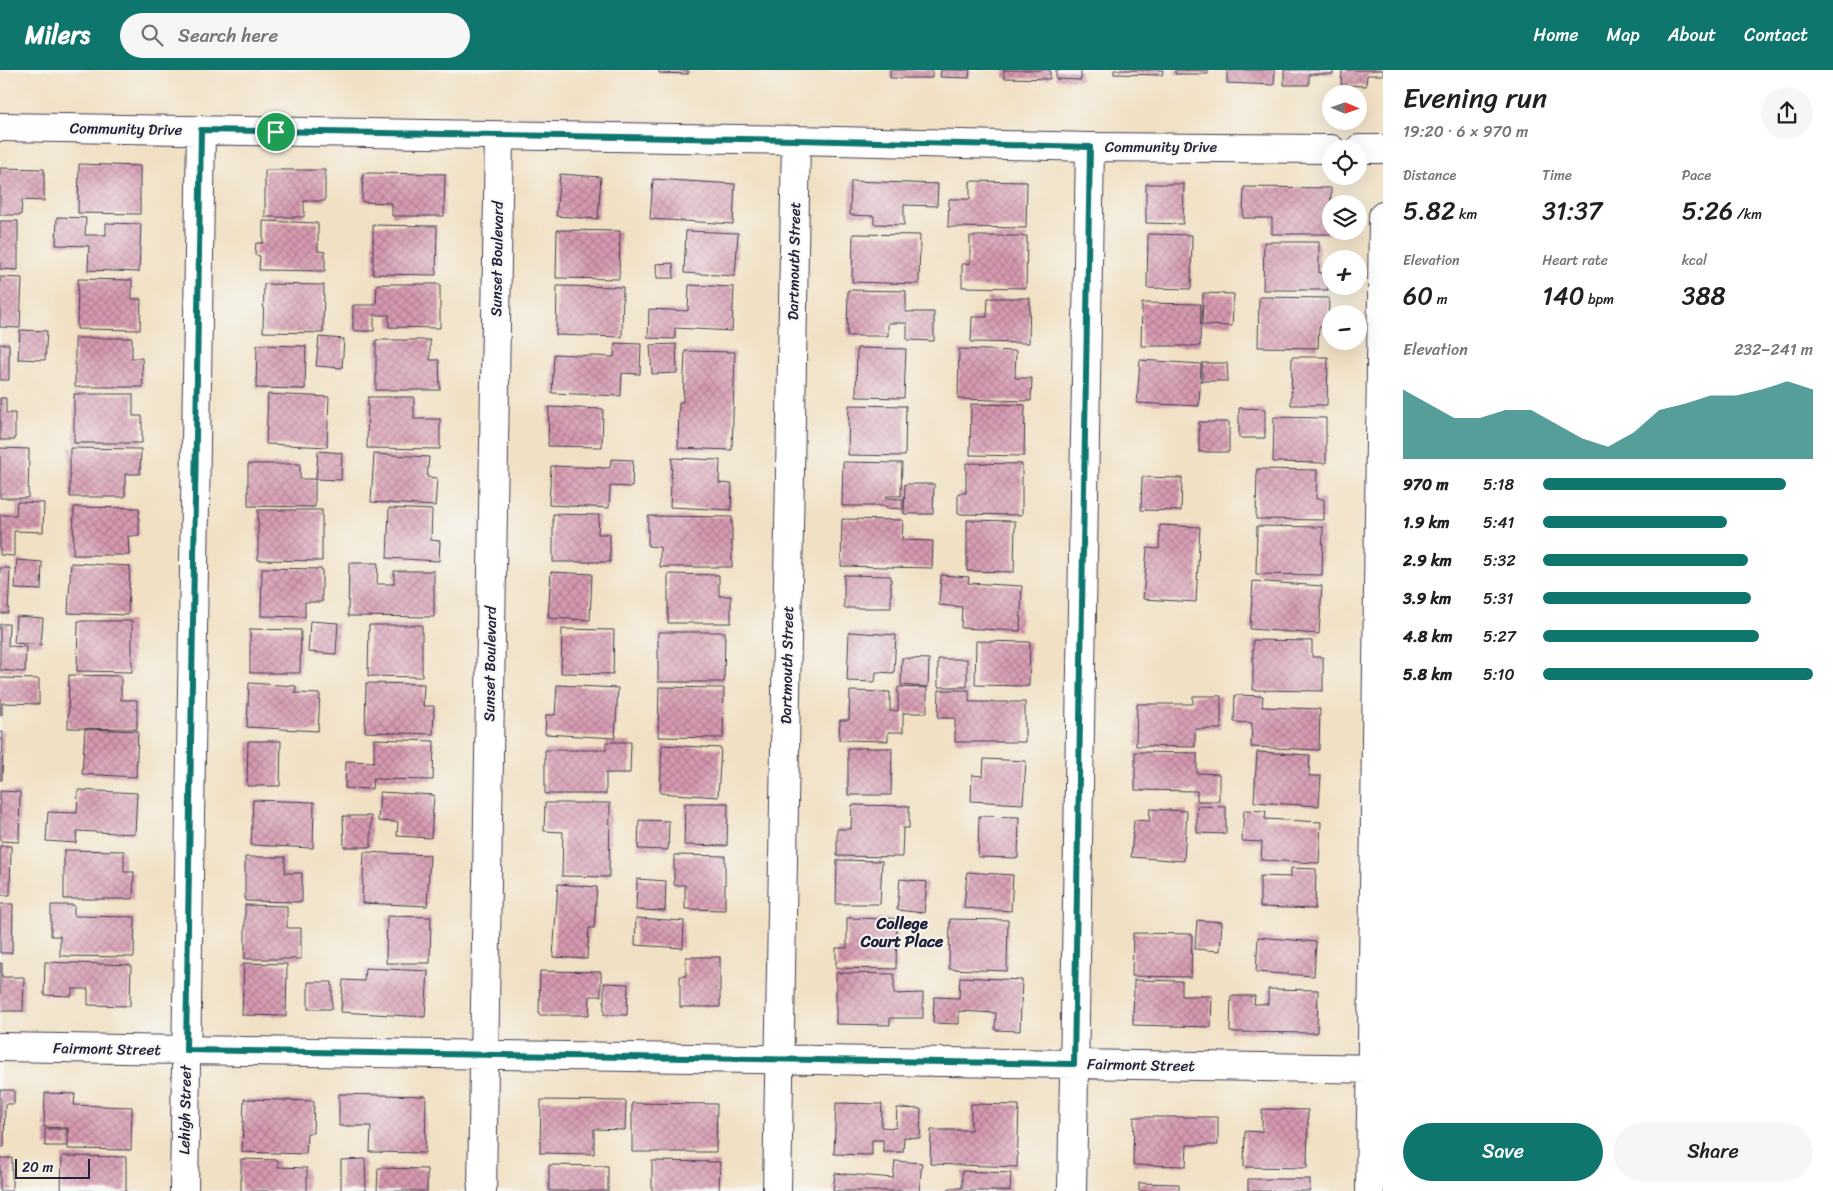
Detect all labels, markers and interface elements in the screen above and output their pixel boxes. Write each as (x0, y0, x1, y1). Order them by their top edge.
search box (120, 13, 470, 58)
text: Milers (25, 14, 90, 56)
text: Search here (178, 19, 278, 52)
text: Home (1534, 19, 1579, 51)
text: Map (1607, 19, 1640, 51)
text: About (1668, 19, 1716, 51)
text: Contact (1744, 19, 1808, 51)
icon: search (138, 21, 166, 49)
text: Evening run (1403, 73, 1547, 122)
north arrow (1322, 85, 1368, 130)
map controls (1322, 85, 1367, 350)
button: share (1761, 87, 1813, 139)
pin (255, 111, 297, 153)
street label: Community Drive (70, 115, 183, 143)
text: 19:20 · 6 × 970 m (1403, 117, 1528, 146)
icon: arrive (262, 118, 290, 146)
street label: Community Drive (1105, 134, 1218, 160)
button: locate (1322, 140, 1367, 185)
text: Distance (1403, 163, 1456, 188)
text: Time (1542, 163, 1572, 188)
text: Pace (1682, 163, 1711, 188)
text: 5.82 (1403, 188, 1455, 233)
text: 31:37 (1542, 188, 1602, 233)
text: 5:26 (1682, 188, 1733, 233)
button: layers (1322, 195, 1367, 240)
street label: Sunset Boulevard (483, 200, 511, 317)
street label: Dartmouth Street (780, 201, 808, 320)
text: km (1455, 202, 1477, 227)
text: /km (1733, 202, 1762, 227)
text: Elevation (1403, 248, 1460, 273)
text: Heart rate (1542, 248, 1608, 273)
text: kcal (1682, 248, 1707, 273)
button: + (1322, 250, 1367, 295)
text: 60 (1403, 273, 1433, 318)
text: 140 (1542, 273, 1584, 318)
text: 388 (1682, 273, 1726, 318)
text: m (1433, 287, 1447, 312)
text: bpm (1584, 287, 1614, 312)
button: − (1322, 305, 1367, 350)
text: Elevation (1403, 335, 1468, 364)
text: 232–241 m (1734, 335, 1813, 364)
text: 970 m (1403, 470, 1449, 499)
text: 5:18 (1483, 470, 1514, 499)
text: 1.9 km (1403, 508, 1449, 537)
text: 5:41 (1483, 508, 1514, 537)
text: 2.9 km (1403, 546, 1452, 575)
text: 5:32 (1483, 546, 1516, 575)
text: 3.9 km (1403, 584, 1451, 613)
text: 5:31 (1483, 584, 1513, 613)
street label: Sunset Boulevard (476, 605, 504, 722)
street label: Dartmouth Street (773, 605, 801, 724)
text: 4.8 km (1403, 622, 1452, 651)
text: 5:27 (1483, 622, 1516, 651)
text: 5.8 km (1403, 660, 1452, 689)
text: 5:10 (1483, 660, 1515, 689)
district label: College Court Place (860, 909, 944, 956)
street label: Fairmont Street (53, 1035, 161, 1063)
street label: Fairmont Street (1087, 1051, 1195, 1079)
street label: Lehigh Street (171, 1064, 199, 1155)
button: Save (1403, 1123, 1603, 1181)
button: Share (1613, 1123, 1813, 1181)
text: 20 m (22, 1155, 53, 1180)
scale bar (15, 1156, 90, 1179)

